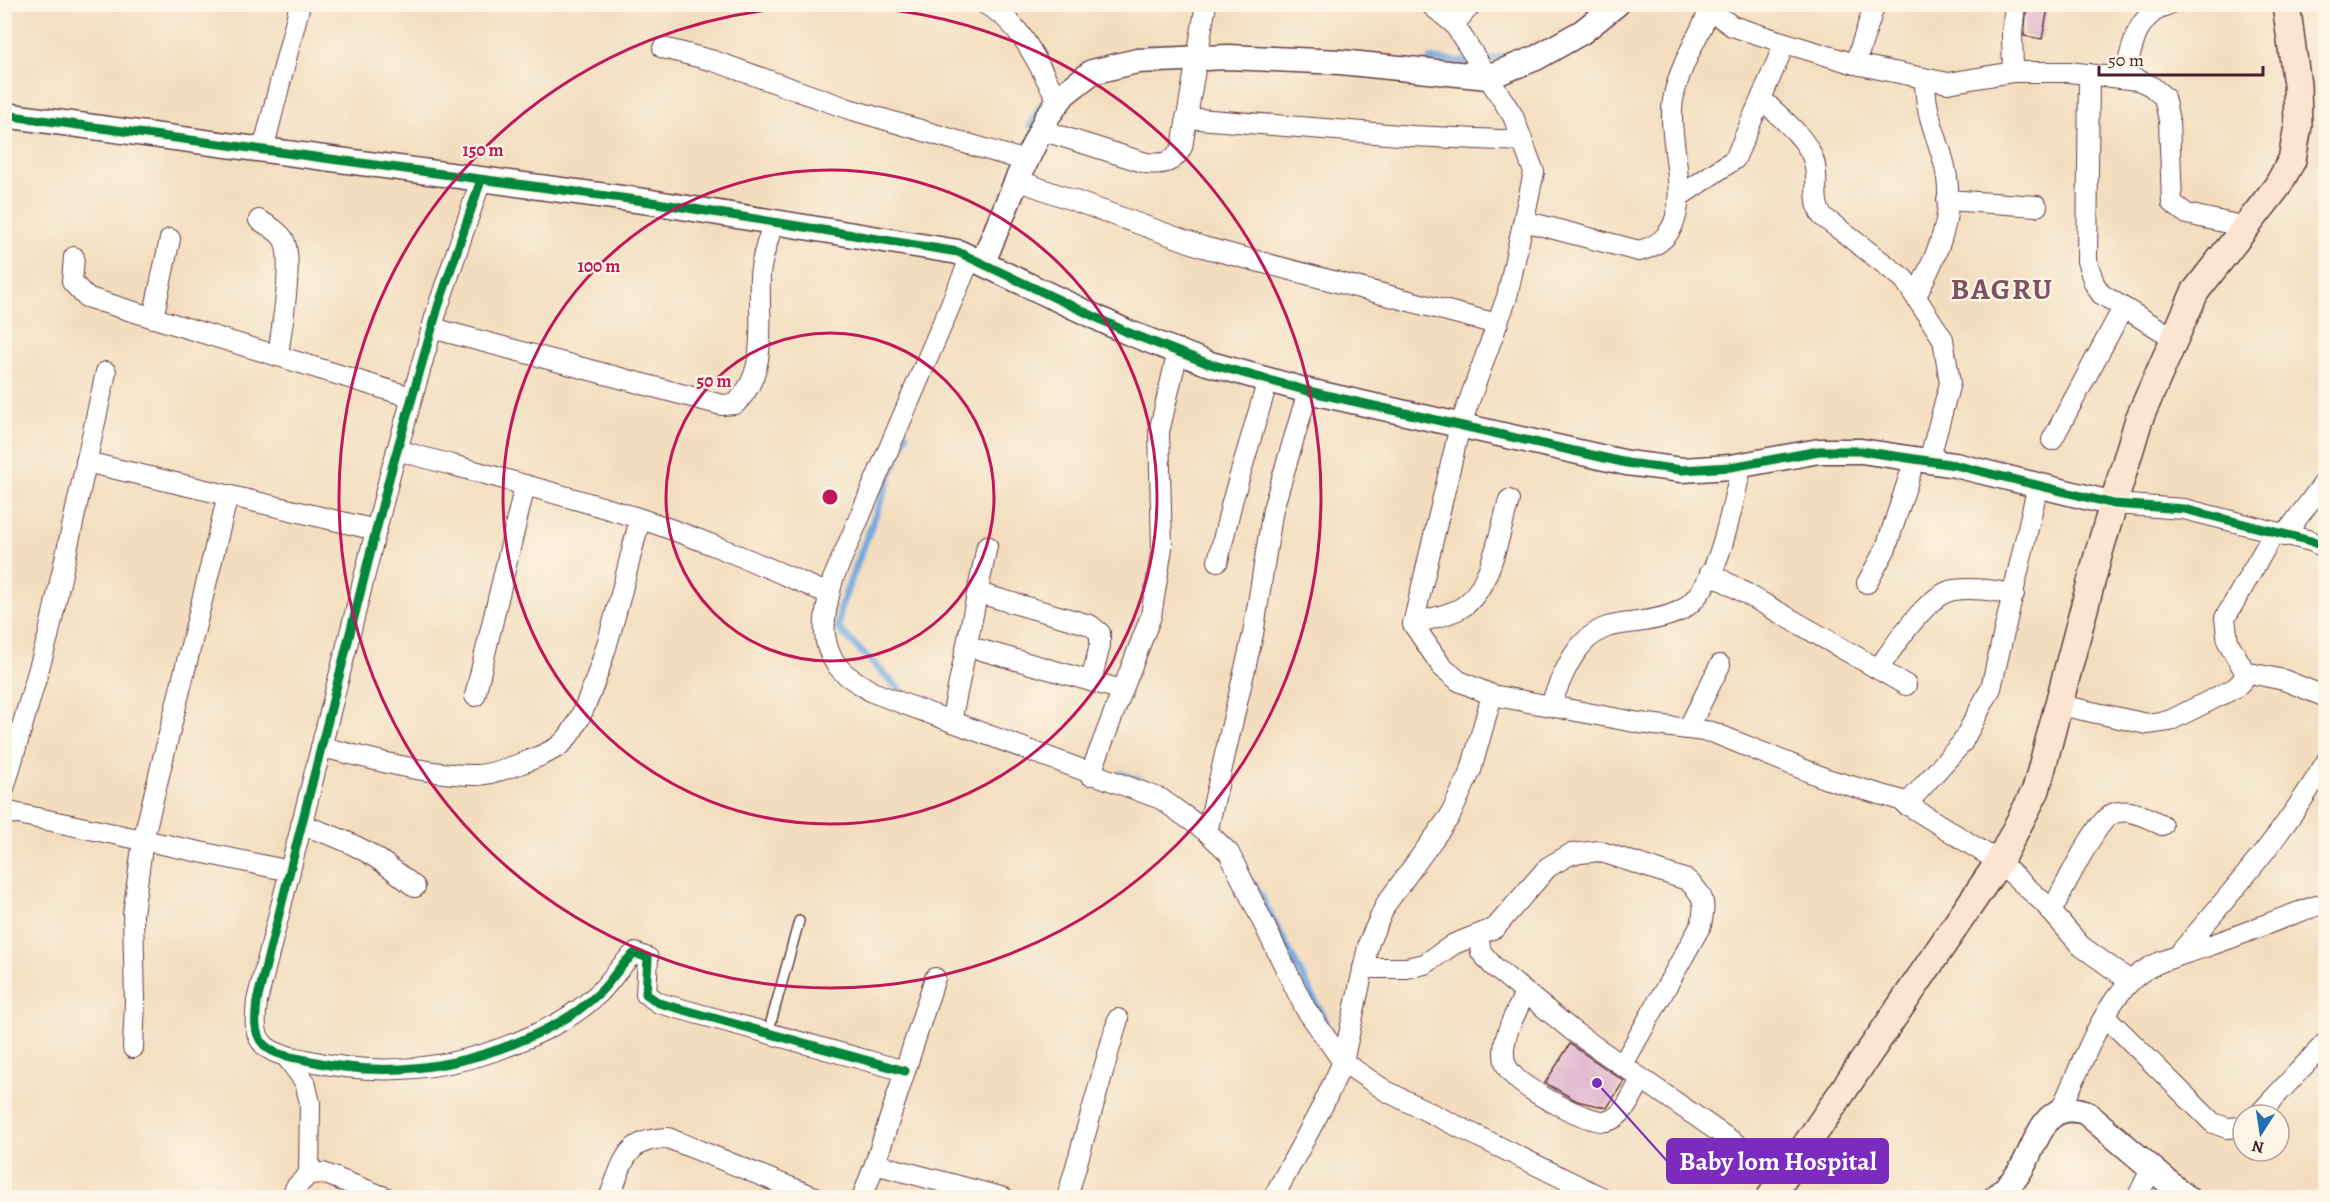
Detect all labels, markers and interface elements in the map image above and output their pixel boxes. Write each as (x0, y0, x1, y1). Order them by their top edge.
scale bar (2099, 39, 2262, 77)
text: 50 m (2108, 48, 2144, 72)
text: 150 m (462, 138, 504, 162)
text: 100 m (578, 254, 620, 278)
district label: BAGRU (1951, 269, 2053, 309)
text: 50 m (697, 369, 731, 393)
centre of rings (820, 487, 840, 507)
north arrow (2231, 1103, 2291, 1163)
text: N (2250, 1135, 2266, 1159)
callout: Baby lom Hospital (1667, 1139, 1888, 1183)
text: Baby lom Hospital (1679, 1144, 1877, 1179)

